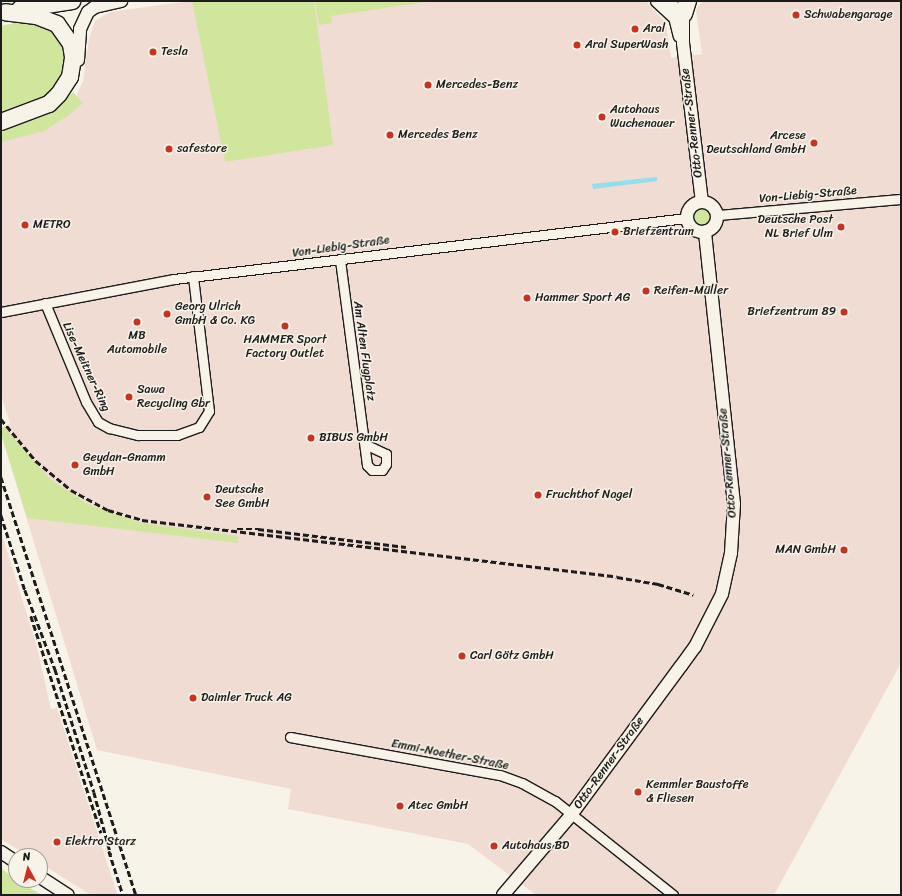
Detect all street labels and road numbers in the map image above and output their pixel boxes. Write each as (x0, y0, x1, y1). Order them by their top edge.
street label: Otto-Renner-Straße (678, 67, 706, 179)
street label: Von-Liebig-Straße (759, 184, 857, 206)
street label: Von-Liebig-Straße (291, 233, 391, 261)
street label: Am Alten Flugplatz (350, 300, 378, 402)
street label: Lise-Meitner-Ring (59, 320, 113, 414)
street label: Otto-Renner-Straße (716, 407, 740, 519)
street label: Otto-Renner-Straße (571, 714, 647, 812)
street label: Emmi-Noether-Straße (390, 737, 510, 773)

